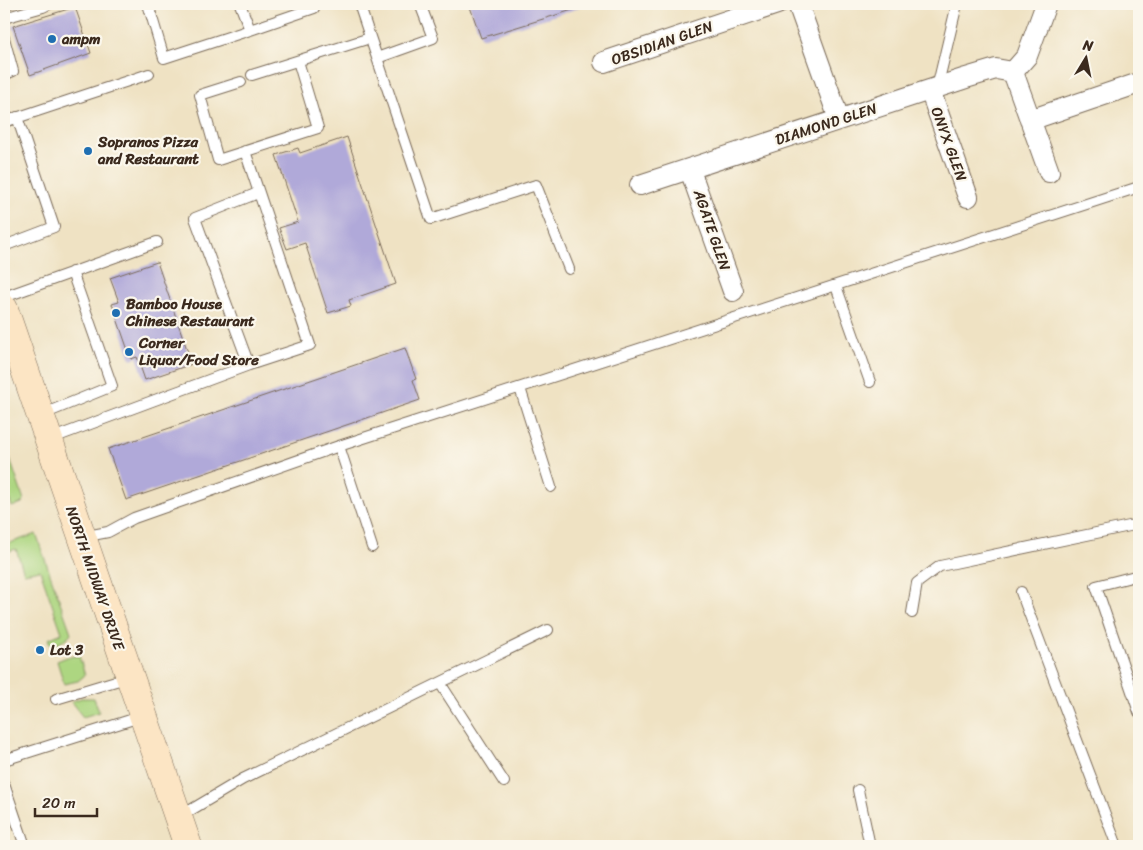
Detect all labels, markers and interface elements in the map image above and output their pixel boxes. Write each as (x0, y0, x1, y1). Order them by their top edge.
street label: OBSIDIAN GLEN (608, 13, 717, 73)
place label: ampm (61, 26, 101, 52)
north arrow (1060, 32, 1110, 82)
text: N (1080, 32, 1095, 59)
marker: ampm (46, 33, 58, 45)
street label: DIAMOND GLEN (772, 95, 881, 153)
street label: ONYX GLEN (924, 103, 975, 185)
place label: Sopranos Pizza and Restaurant (97, 129, 199, 172)
marker: Sopranos Pizza and Restaurant (82, 145, 94, 157)
street label: AGATE GLEN (686, 185, 738, 274)
place label: Bamboo House Chinese Restaurant (125, 291, 255, 334)
marker: Bamboo House Chinese Restaurant (110, 307, 122, 319)
place label: Corner Liquor/Food Store (138, 330, 259, 373)
marker: Corner Liquor/Food Store (123, 346, 135, 358)
street label: NORTH MIDWAY DRIVE (58, 502, 132, 655)
place label: Lot 3 (50, 637, 84, 663)
marker: Lot 3 (34, 644, 46, 656)
scale bar (35, 785, 98, 817)
text: 20 m (42, 790, 76, 816)

